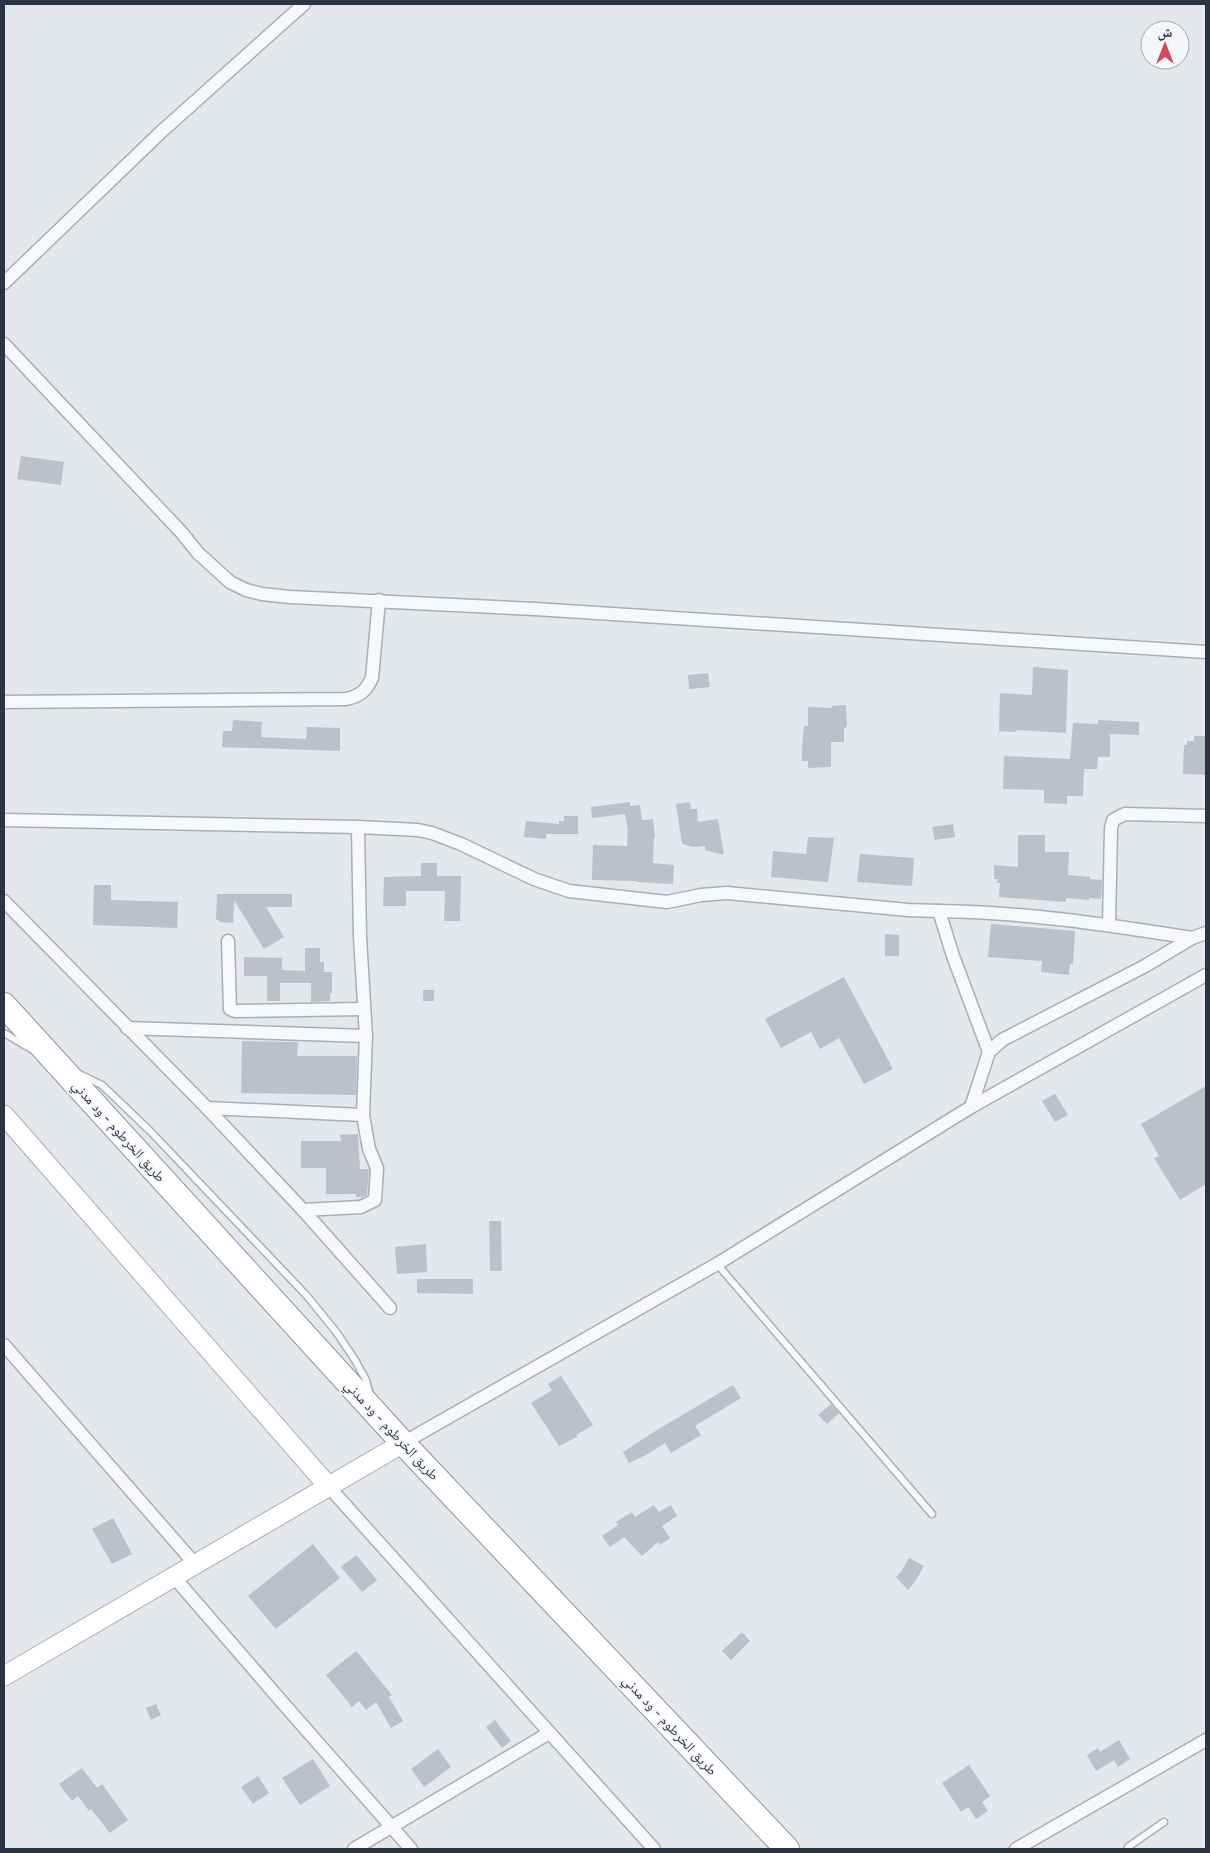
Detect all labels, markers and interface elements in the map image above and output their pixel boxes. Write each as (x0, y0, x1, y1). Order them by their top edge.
north arrow (1140, 20, 1190, 70)
text: ش (1158, 24, 1173, 41)
street label: طريق الخرطوم - ود مدني (67, 1077, 169, 1187)
street label: طريق الخرطوم - ود مدني (339, 1377, 443, 1486)
street label: طريق الخرطوم - ود مدني (617, 1672, 721, 1781)

